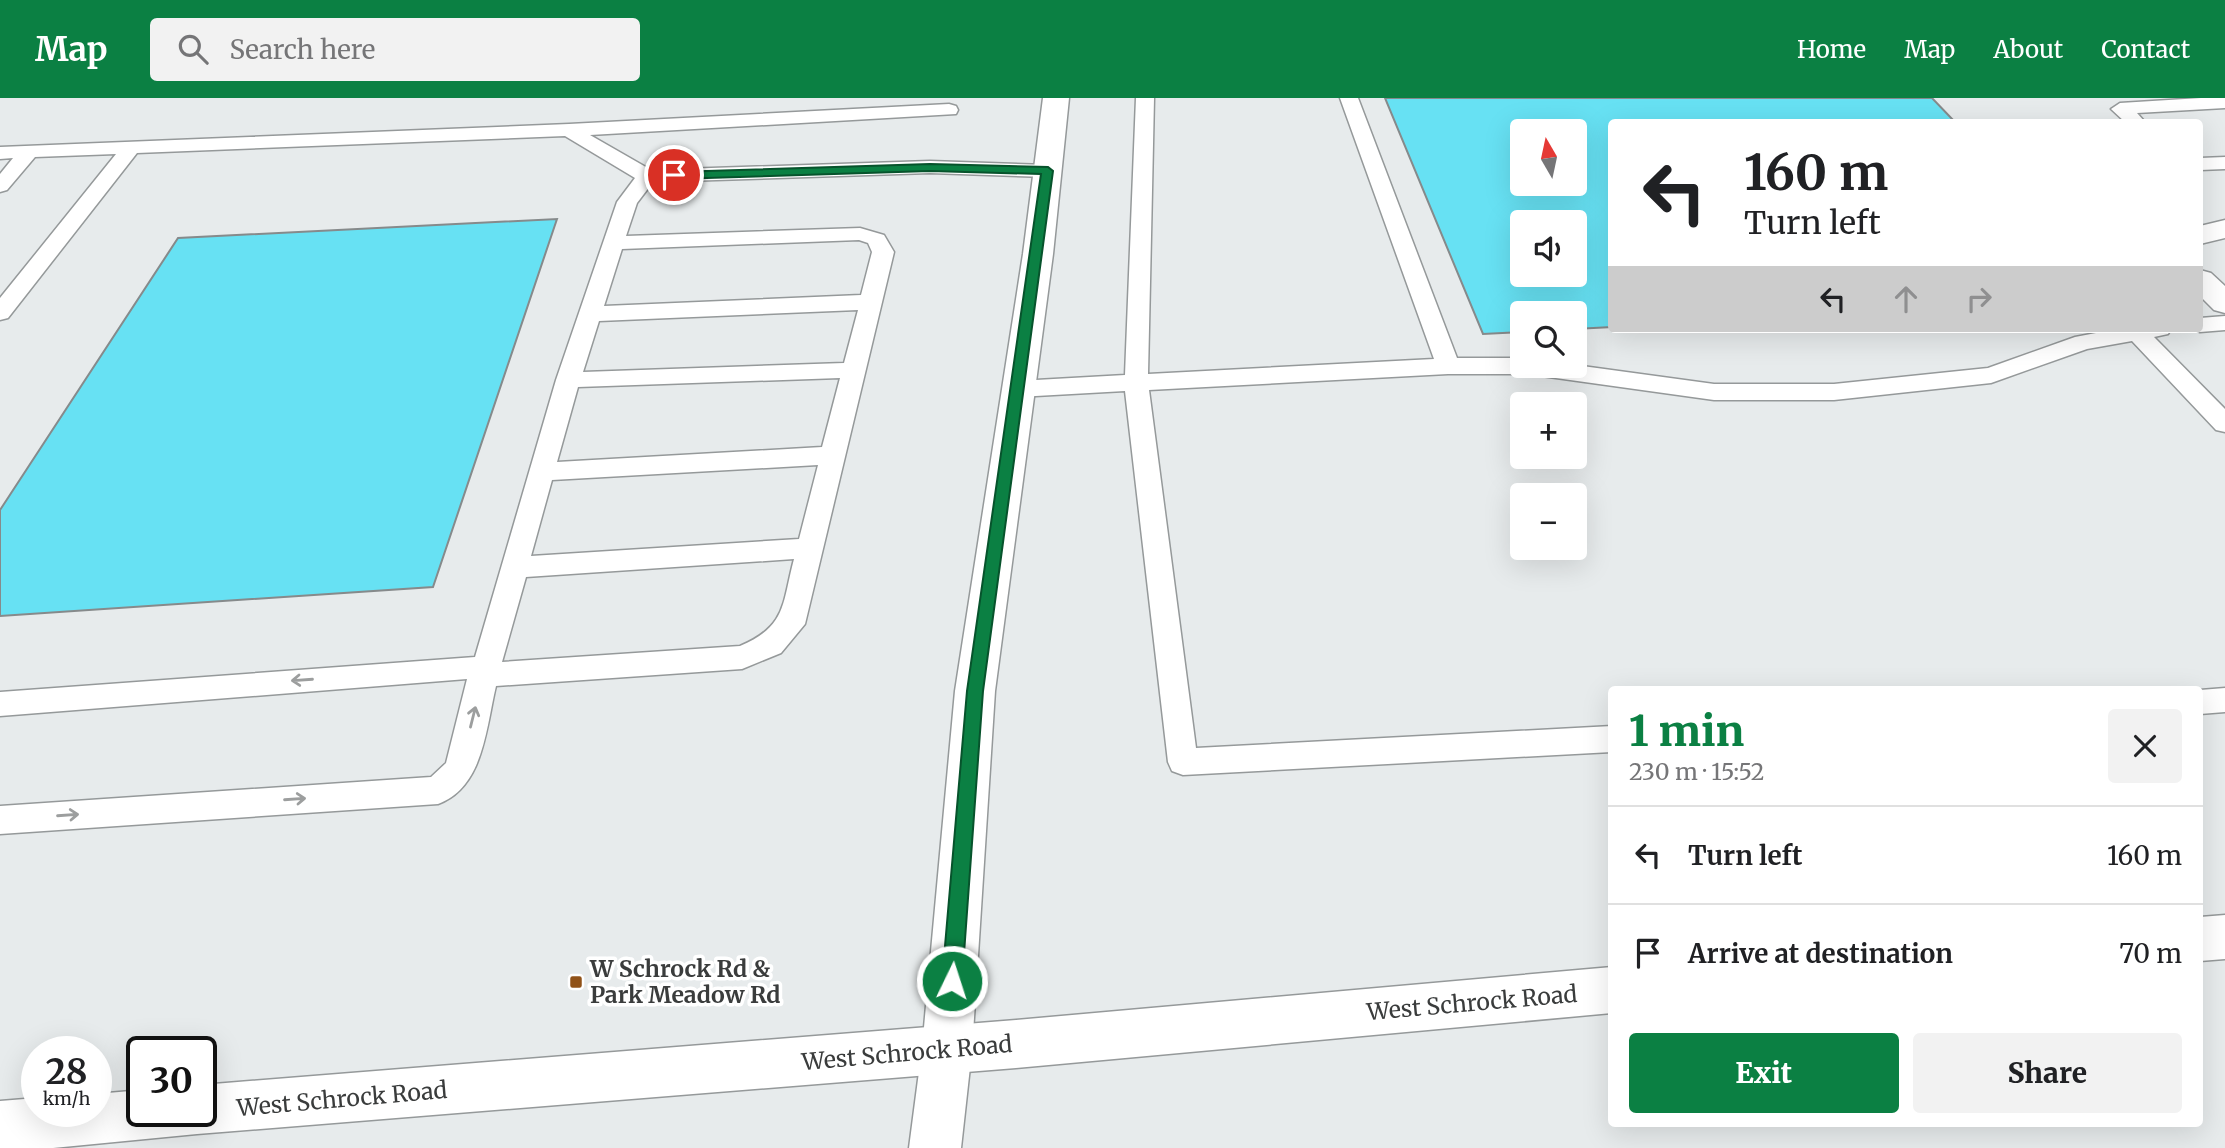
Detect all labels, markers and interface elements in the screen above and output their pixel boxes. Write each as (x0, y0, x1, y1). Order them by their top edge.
search box (150, 18, 640, 81)
text: Map (35, 29, 108, 70)
icon: search (174, 30, 212, 68)
text: Search here (230, 33, 375, 66)
text: Home (1797, 34, 1866, 65)
text: Map (1904, 34, 1955, 65)
text: About (1993, 34, 2063, 65)
text: Contact (2101, 34, 2190, 65)
north arrow (1510, 119, 1587, 196)
map controls (1510, 119, 1587, 560)
text: 160 m (1744, 142, 1888, 203)
pin (644, 145, 704, 205)
icon: left (1629, 147, 1720, 238)
icon: arrive (655, 156, 693, 194)
text: Turn left (1744, 203, 1881, 243)
button: sound (1510, 210, 1587, 287)
icon: left (1814, 280, 1852, 318)
icon: ahead (1887, 280, 1925, 318)
icon: right (1960, 280, 1998, 318)
button: search (1510, 301, 1587, 378)
button: + (1510, 392, 1587, 469)
button: − (1510, 483, 1587, 560)
one-way arrow (290, 674, 313, 687)
text: 1 min (1629, 705, 1744, 757)
one-way arrow (467, 706, 480, 729)
button: close (2108, 709, 2182, 783)
text: 230 m · 15:52 (1629, 757, 1765, 786)
one-way arrow (283, 792, 306, 805)
one-way arrow (56, 808, 79, 821)
icon: left (1629, 836, 1667, 874)
text: Turn left (1688, 839, 1802, 872)
text: 160 m (2107, 839, 2182, 872)
icon: arrive (1629, 934, 1667, 972)
text: Arrive at destination (1688, 937, 1953, 970)
text: 70 m (2119, 937, 2182, 970)
position arrow (915, 944, 989, 1018)
place label: W Schrock Rd & Park Meadow Rd (589, 954, 781, 1009)
marker: W Schrock Rd & Park Meadow Rd (568, 974, 584, 990)
street label: West Schrock Road (1365, 979, 1579, 1026)
street label: West Schrock Road (800, 1029, 1014, 1076)
button: Exit (1629, 1033, 1899, 1113)
button: Share (1913, 1033, 2182, 1113)
speed limit sign: 30 (126, 1036, 217, 1127)
text: 28 (45, 1050, 88, 1094)
street label: West Schrock Road (235, 1075, 449, 1122)
text: km/h (43, 1087, 90, 1110)

